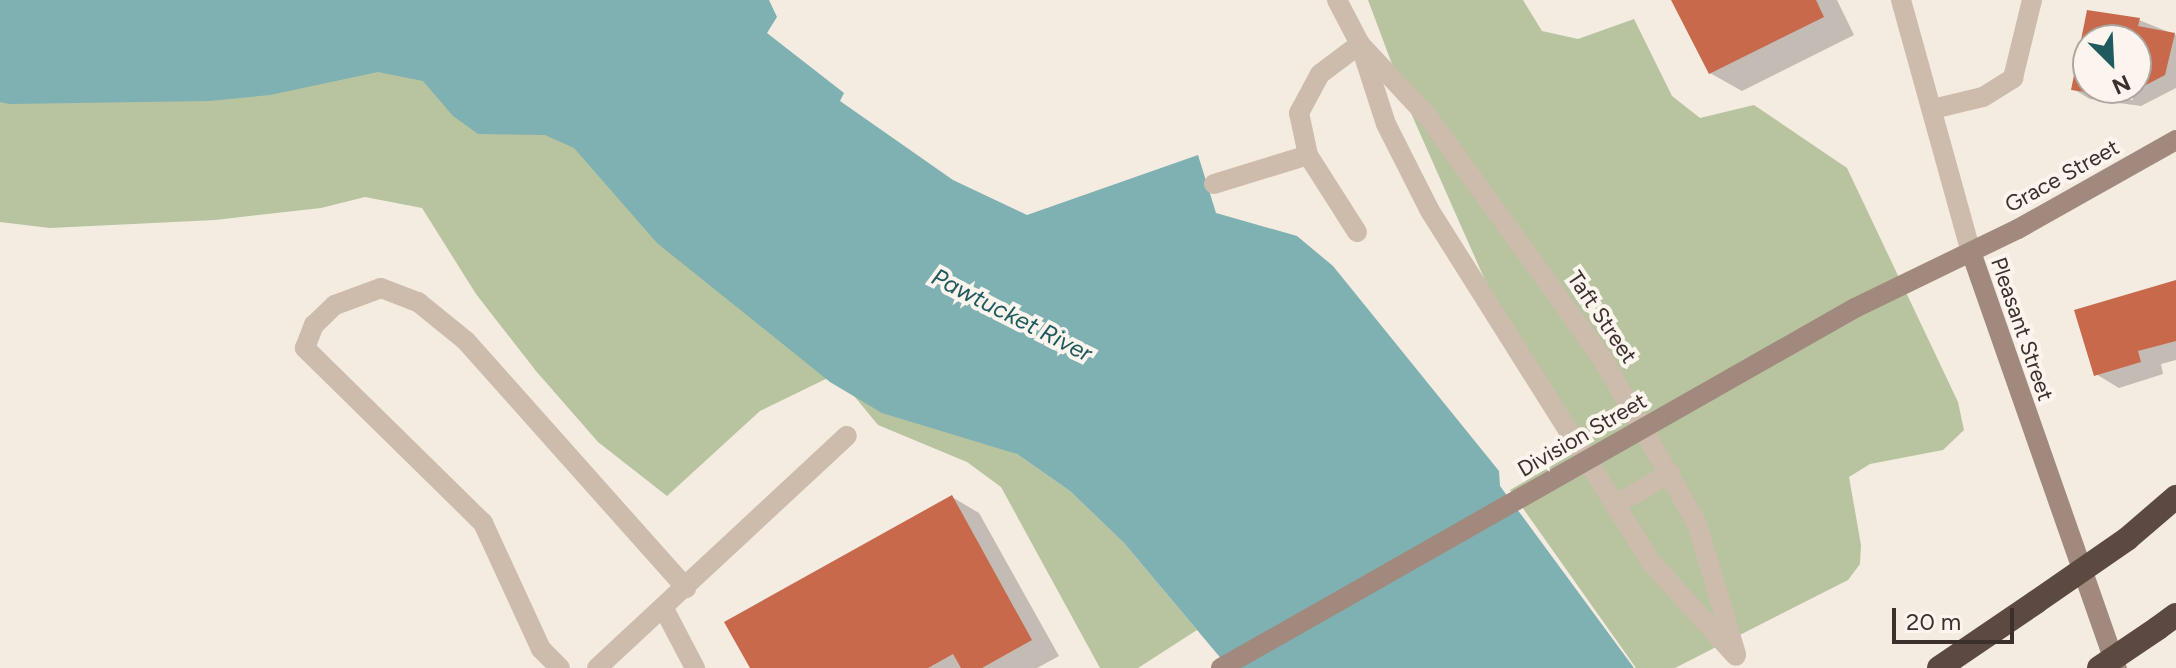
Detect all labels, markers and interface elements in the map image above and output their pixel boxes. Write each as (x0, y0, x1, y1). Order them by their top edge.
north arrow (2072, 24, 2152, 104)
text: N (2108, 69, 2134, 100)
street label: Grace Street (2000, 134, 2124, 218)
street label: Pleasant Street (1985, 254, 2059, 404)
water label: Pawtucket River (927, 262, 1097, 368)
street label: Taft Street (1562, 266, 1642, 368)
street label: Division Street (1513, 388, 1651, 482)
scale bar (1896, 592, 2018, 642)
text: 20 m (1906, 607, 1961, 636)

